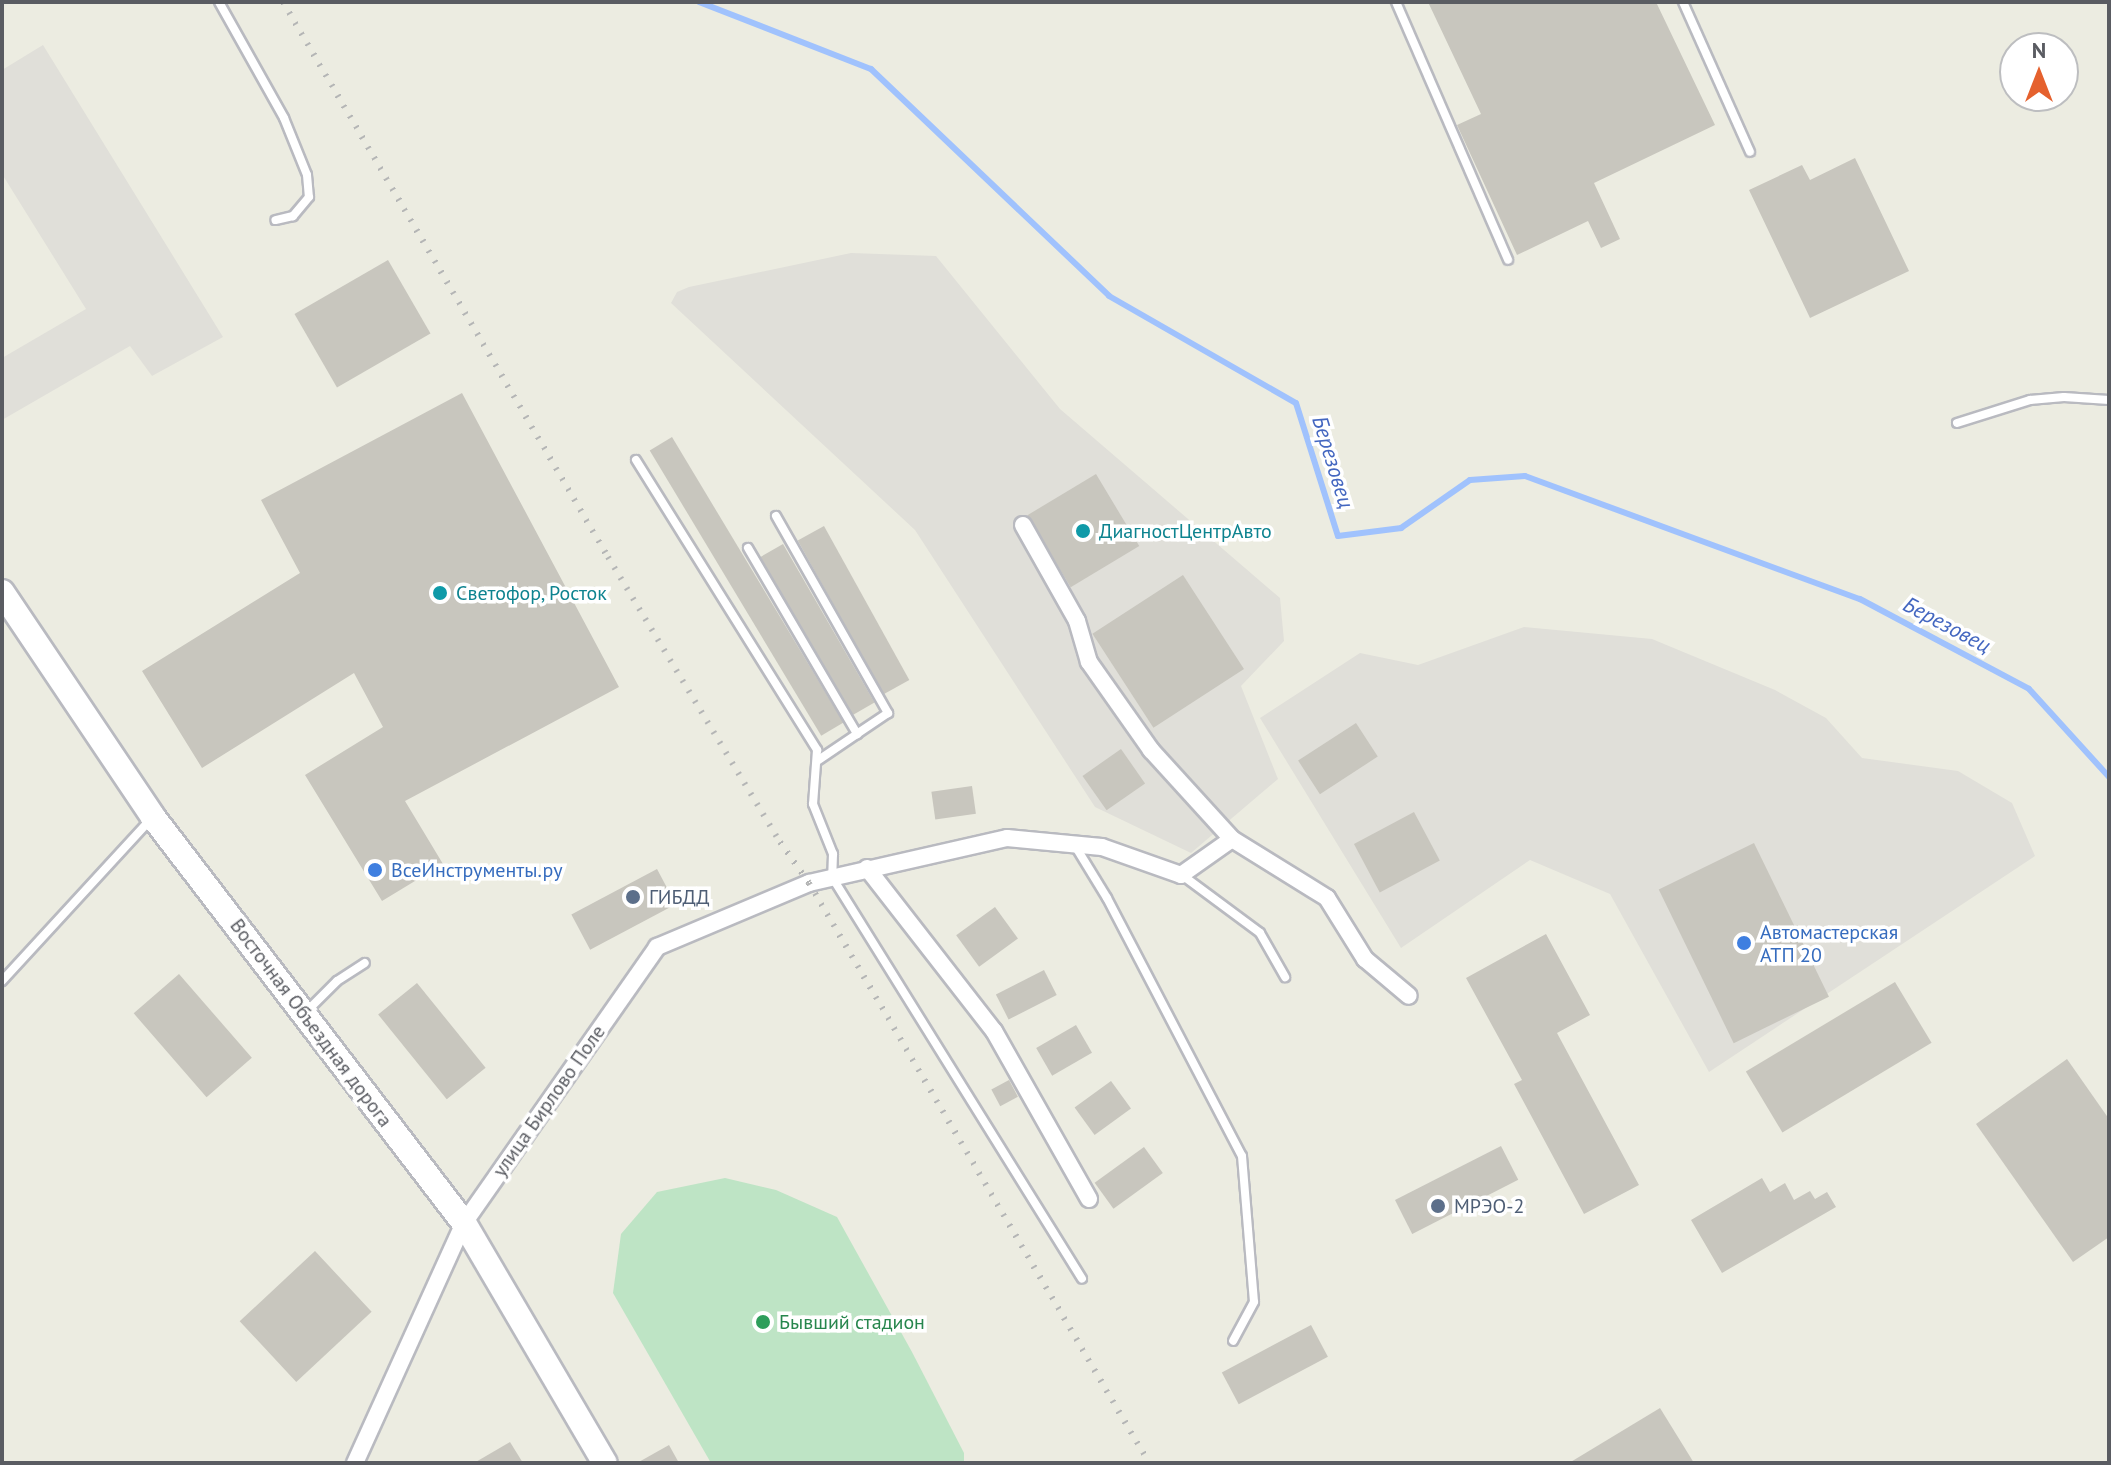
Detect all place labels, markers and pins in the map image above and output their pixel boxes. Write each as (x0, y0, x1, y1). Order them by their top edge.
place label: ДиагностЦентрАвто (1099, 519, 1272, 543)
marker: ДиагностЦентрАвто (1074, 522, 1092, 540)
place label: Светофор, Росток (456, 581, 608, 605)
marker: Светофор, Росток (431, 584, 449, 602)
place label: ВсеИнструменты.ру (391, 858, 562, 882)
marker: ВсеИнструменты.ру (366, 861, 384, 879)
place label: ГИБДД (649, 885, 710, 909)
marker: ГИБДД (624, 888, 642, 906)
place label: Автомастерская АТП 20 (1760, 920, 1898, 967)
marker: Автомастерская АТП 20 (1735, 934, 1753, 952)
place label: МРЭО-2 (1454, 1194, 1524, 1218)
marker: МРЭО-2 (1429, 1197, 1447, 1215)
place label: Бывший стадион (779, 1310, 925, 1334)
marker: Бывший стадион (754, 1313, 772, 1331)

